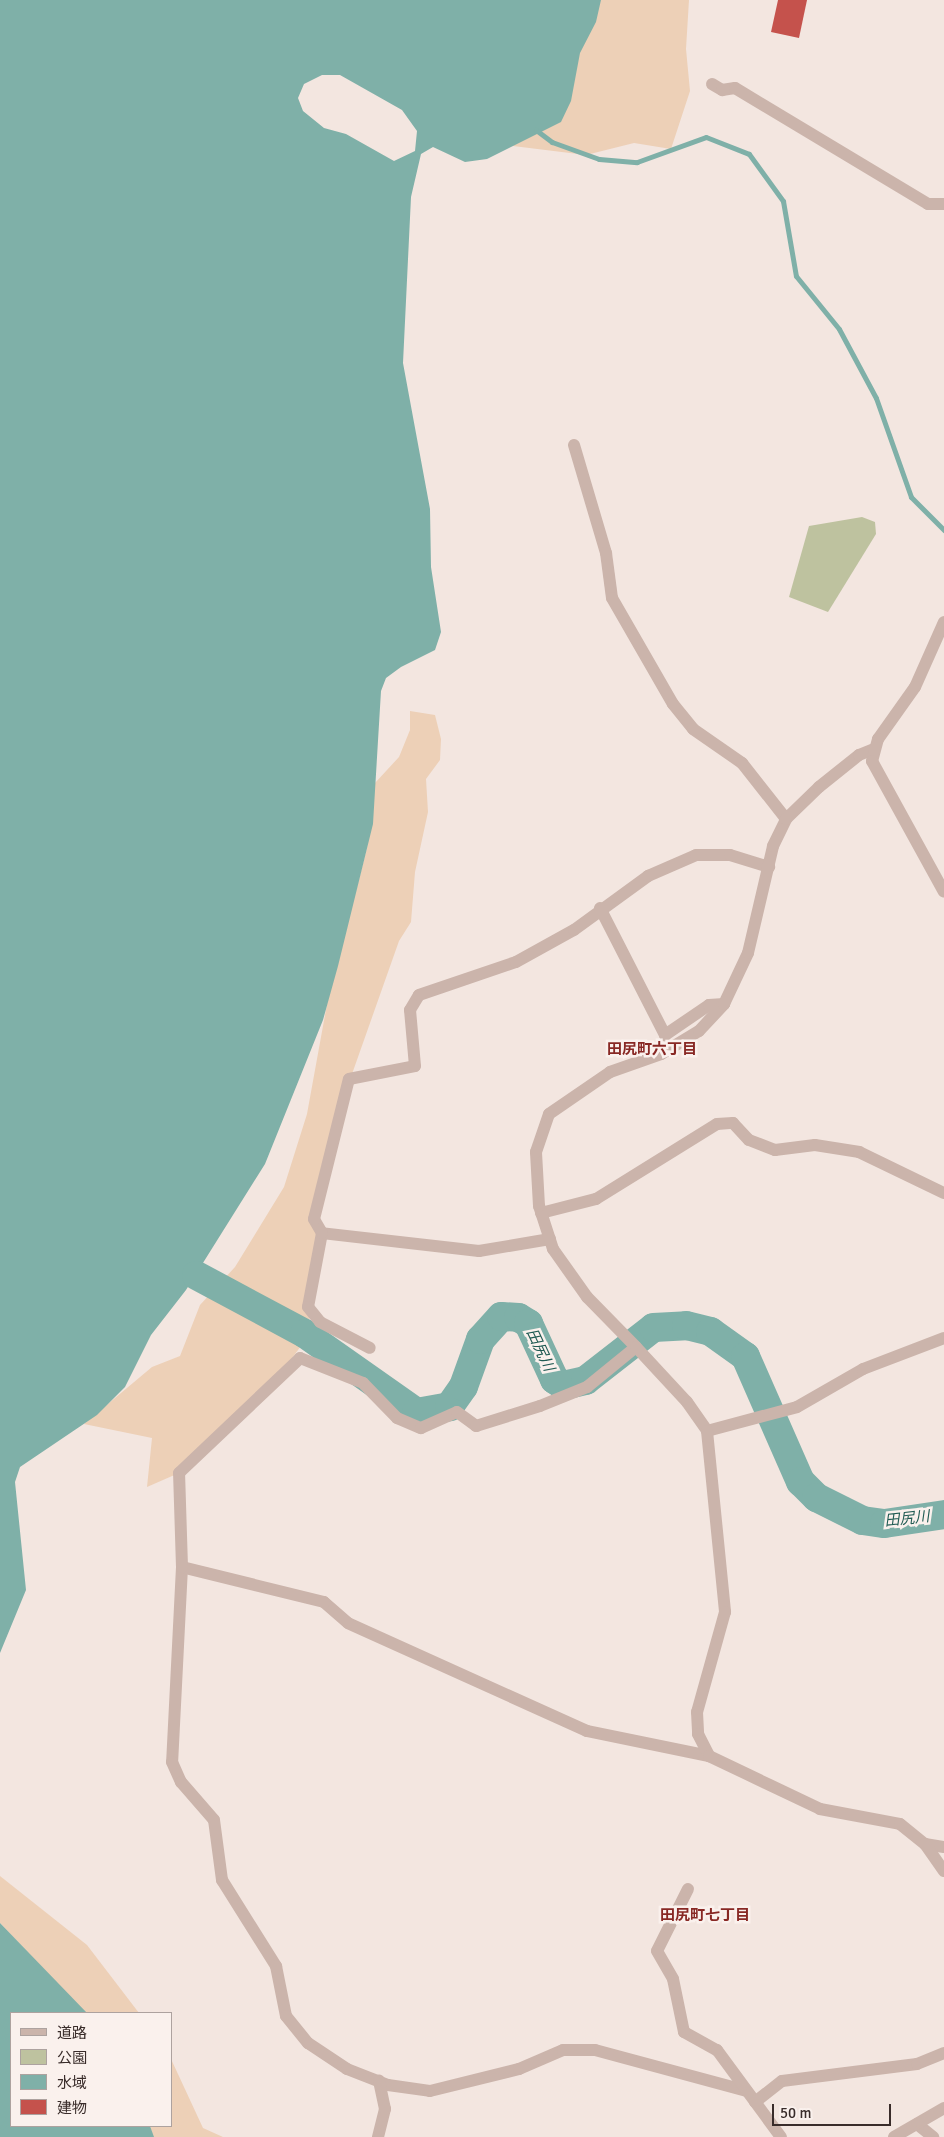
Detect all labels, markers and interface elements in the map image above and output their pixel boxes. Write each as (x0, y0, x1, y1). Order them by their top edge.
district label: 田尻町六丁目 (607, 1041, 697, 1059)
water label: 田尻川 (522, 1326, 558, 1374)
water label: 田尻川 (884, 1508, 930, 1530)
district label: 田尻町七丁目 (660, 1907, 750, 1925)
legend (10, 2012, 172, 2127)
text: 道路 (57, 2024, 87, 2042)
text: 公園 (57, 2049, 87, 2067)
text: 水域 (57, 2074, 87, 2092)
scale bar (774, 2094, 893, 2126)
text: 建物 (57, 2099, 87, 2117)
text: 50 m (780, 2104, 811, 2122)

